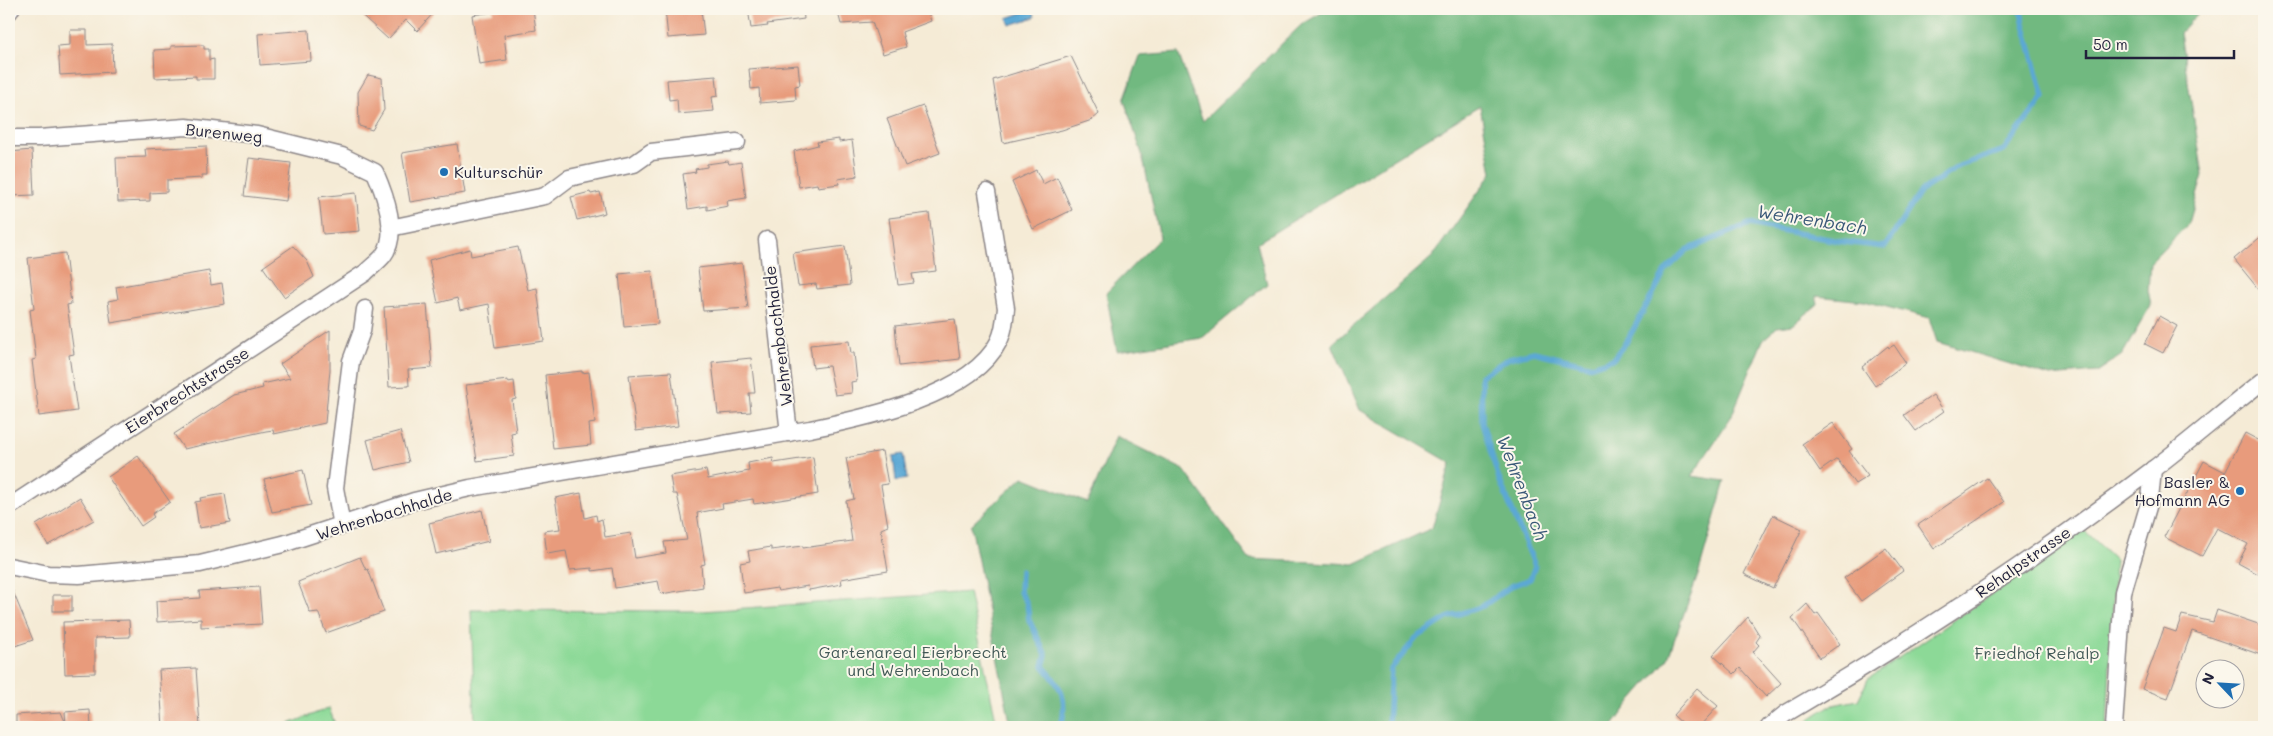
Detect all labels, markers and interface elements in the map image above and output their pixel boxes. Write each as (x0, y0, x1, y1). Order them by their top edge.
scale bar (2086, 28, 2233, 60)
text: 50 m (2093, 34, 2128, 54)
street label: Burenweg (185, 118, 263, 147)
place label: Kulturschür (454, 161, 543, 182)
marker: Kulturschür (438, 166, 450, 178)
water label: Wehrenbach (1756, 199, 1869, 240)
street label: Wehrenbachhalde (758, 265, 797, 408)
street label: Eierbrechtstrasse (121, 342, 253, 438)
water label: Wehrenbach (1492, 432, 1554, 544)
place label: Basler & Hofmann AG (2134, 471, 2230, 510)
street label: Wehrenbachhalde (313, 483, 455, 544)
marker: Basler & Hofmann AG (2234, 485, 2246, 497)
street label: Rehalpstrasse (1971, 521, 2074, 602)
park label: Gartenareal Eierbrecht und Wehrenbach (819, 641, 1007, 680)
park label: Friedhof Rehalp (1975, 642, 2100, 663)
north arrow (2196, 658, 2246, 708)
text: N (2197, 669, 2219, 687)

